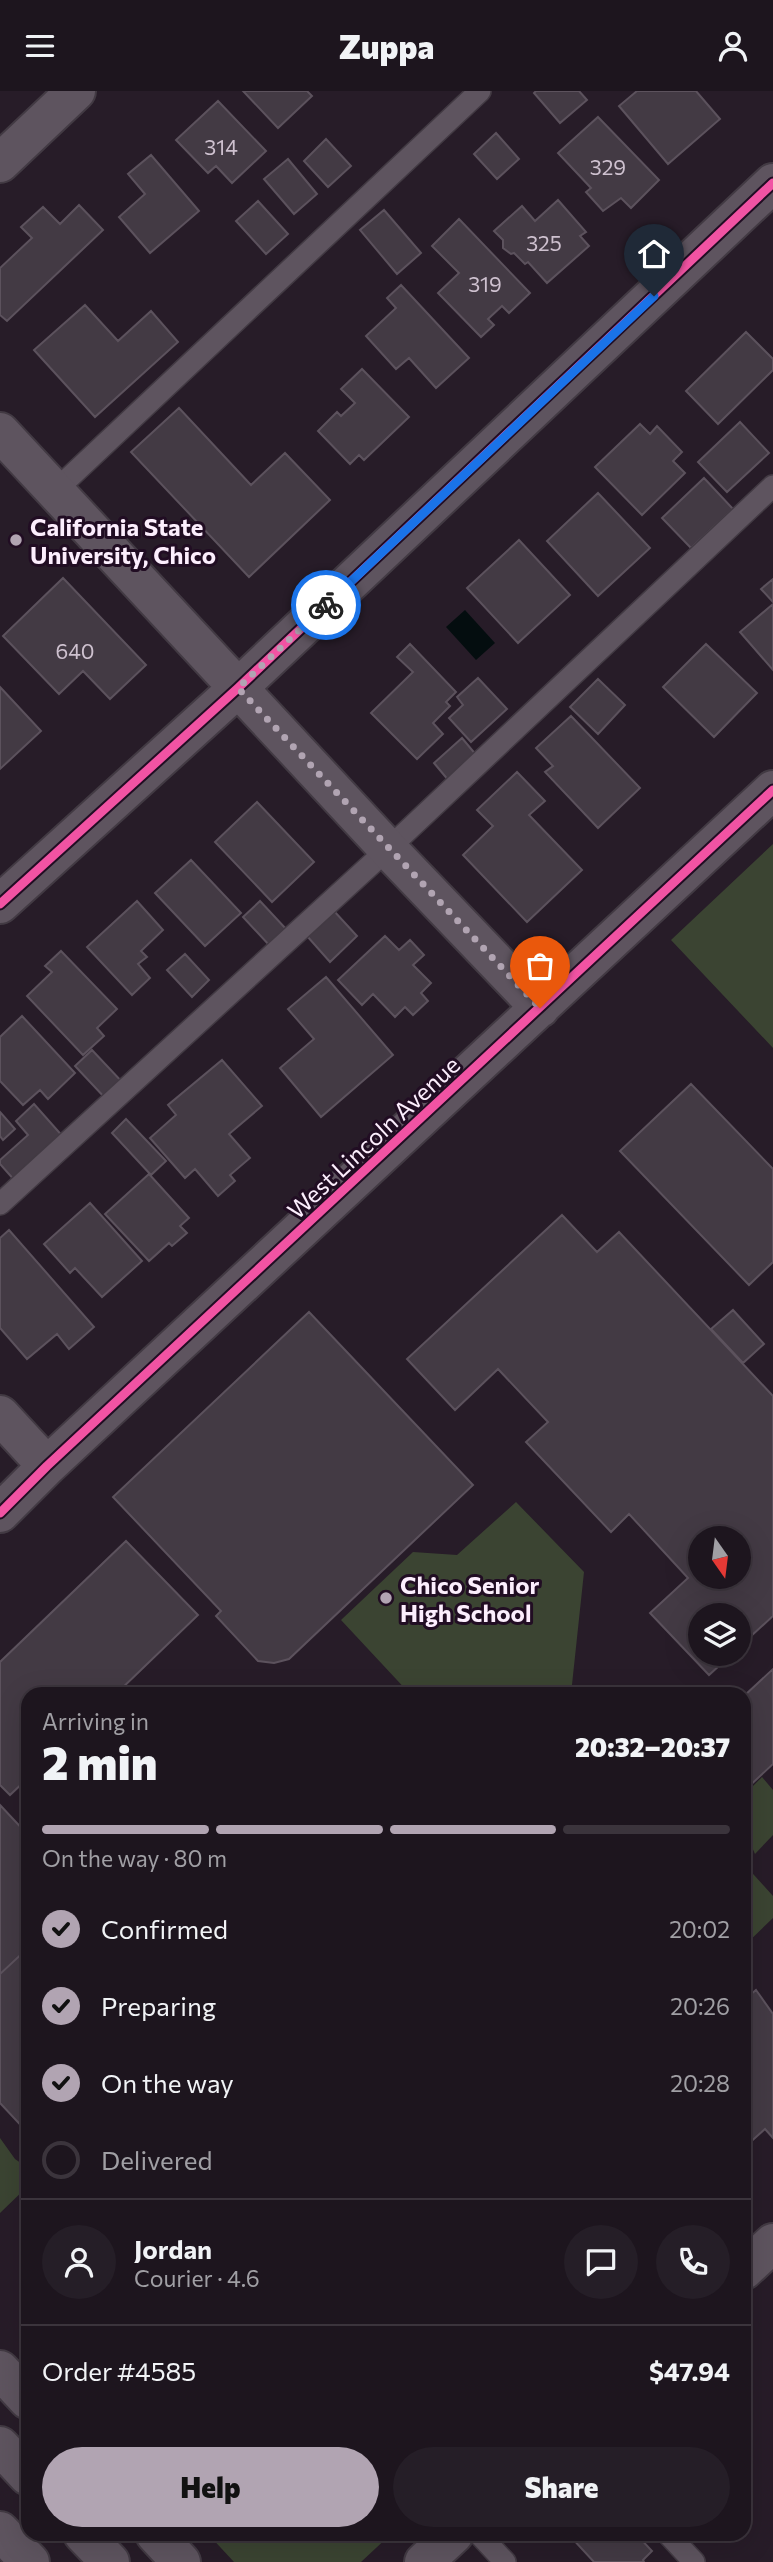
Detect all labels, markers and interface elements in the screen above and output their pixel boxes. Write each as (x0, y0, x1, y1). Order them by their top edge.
text: Zuppa (339, 26, 434, 66)
icon: menu (21, 27, 59, 65)
icon: person (714, 27, 752, 65)
house number: 314 (204, 134, 238, 159)
house number: 329 (590, 154, 626, 179)
pin (624, 224, 684, 296)
house number: 325 (526, 230, 562, 255)
icon: home (635, 235, 673, 273)
house number: 319 (468, 271, 502, 296)
place label: California State University, Chico (30, 512, 216, 569)
marker: California State University, Chico (8, 532, 24, 548)
courier (291, 570, 361, 640)
icon: bike (307, 586, 345, 624)
house number: 640 (55, 638, 95, 663)
pin (510, 936, 570, 1008)
icon: bag (521, 947, 559, 985)
street label: West Lincoln Avenue (281, 1050, 465, 1224)
north arrow (688, 1526, 751, 1589)
map controls (688, 1526, 751, 1666)
place label: Chico Senior High School (400, 1570, 539, 1627)
marker: Chico Senior High School (378, 1590, 394, 1606)
button: layers (688, 1603, 751, 1666)
text: Arriving in (42, 1707, 149, 1735)
text: 20:32–20:37 (575, 1731, 730, 1762)
text: 2 min (42, 1733, 158, 1789)
text: On the way · 80 m (42, 1844, 227, 1872)
icon: check (42, 1910, 80, 1948)
text: Confirmed (101, 1913, 228, 1944)
text: 20:02 (669, 1915, 730, 1943)
icon: check (42, 1987, 80, 2025)
text: Preparing (101, 1990, 216, 2021)
text: 20:26 (670, 1992, 730, 2020)
icon: check (42, 2064, 80, 2102)
text: On the way (101, 2067, 234, 2098)
text: 20:28 (670, 2069, 730, 2097)
text: Delivered (101, 2144, 212, 2175)
button: person (42, 2225, 116, 2299)
button: chat (564, 2225, 638, 2299)
button: phone (656, 2225, 730, 2299)
text: Jordan (134, 2233, 212, 2264)
text: Courier · 4.6 (134, 2264, 260, 2292)
text: Order #4585 (42, 2355, 196, 2386)
text: $47.94 (649, 2355, 730, 2386)
button: Help (42, 2447, 379, 2527)
button: Share (393, 2447, 730, 2527)

